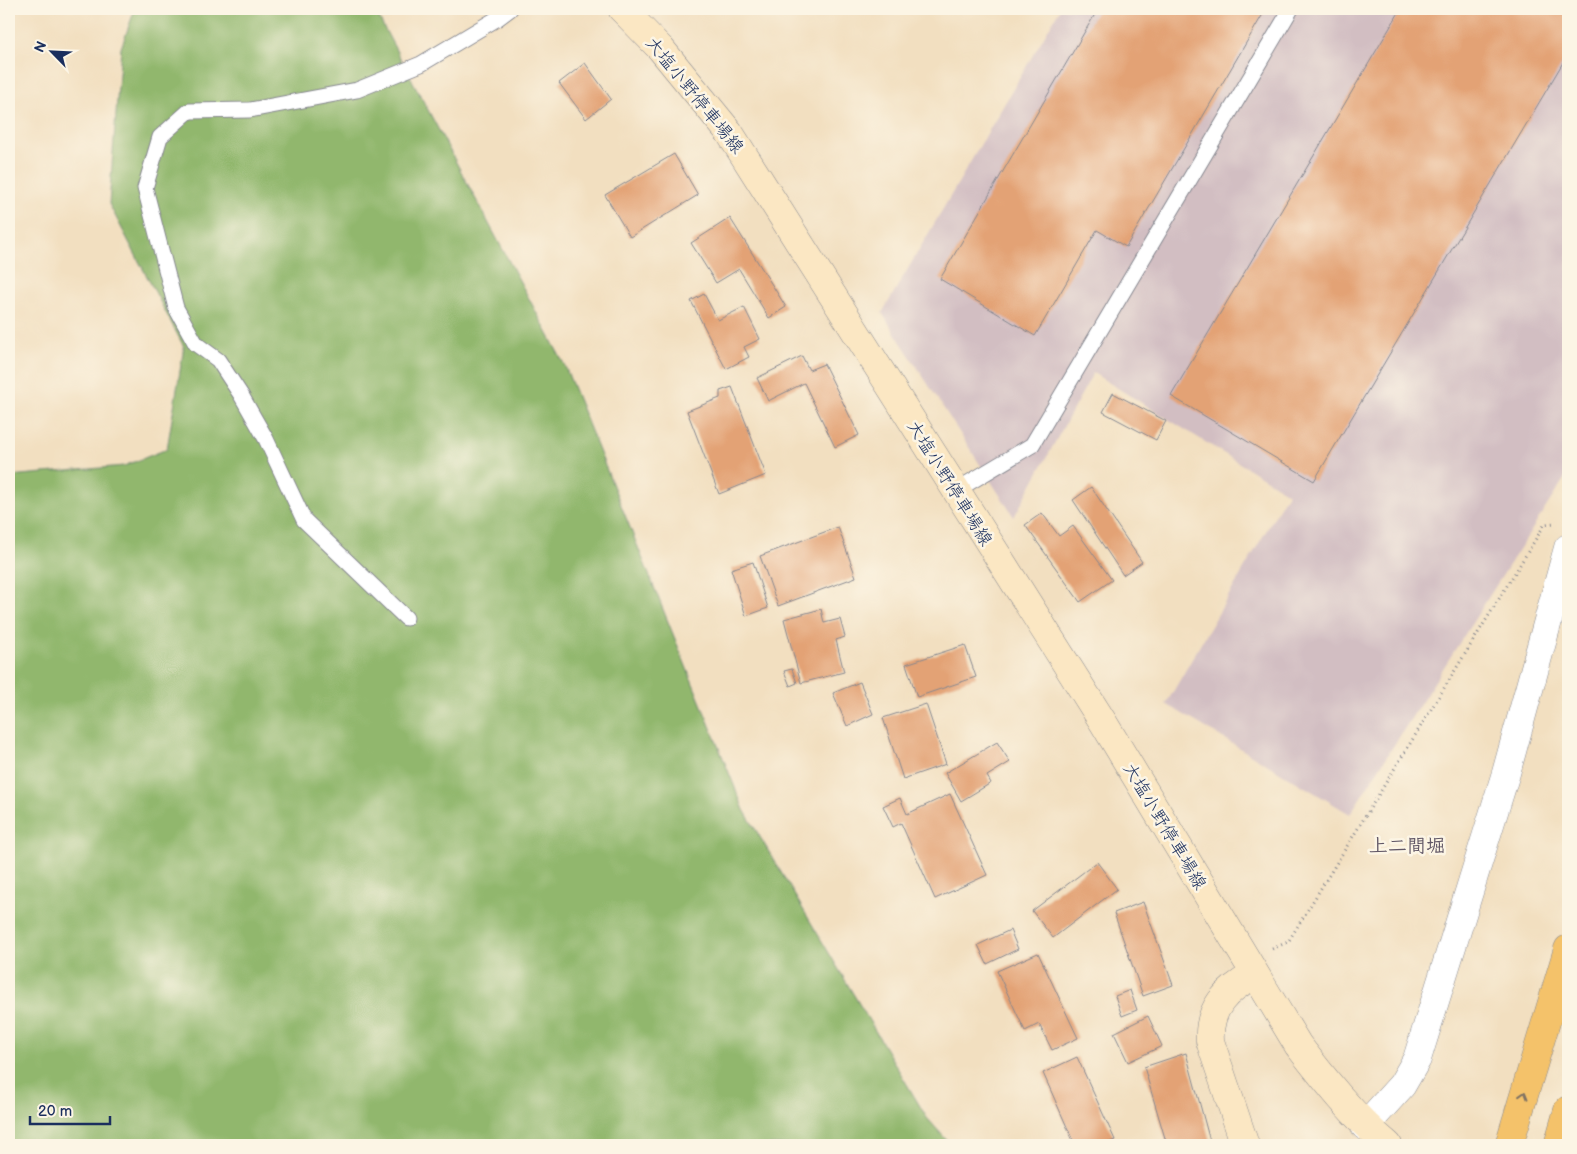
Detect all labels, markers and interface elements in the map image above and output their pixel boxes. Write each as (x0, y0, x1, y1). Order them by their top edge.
north arrow (28, 28, 78, 78)
street label: 大塩小野停車場線 (641, 33, 748, 158)
text: N (31, 39, 50, 55)
street label: 大塩小野停車場線 (903, 417, 997, 550)
street label: 大塩小野停車場線 (1118, 759, 1211, 893)
district label: 上二間堀 (1369, 835, 1445, 858)
one-way arrow (1518, 1092, 1528, 1100)
scale bar (30, 1094, 110, 1126)
text: 20 m (38, 1102, 72, 1121)

